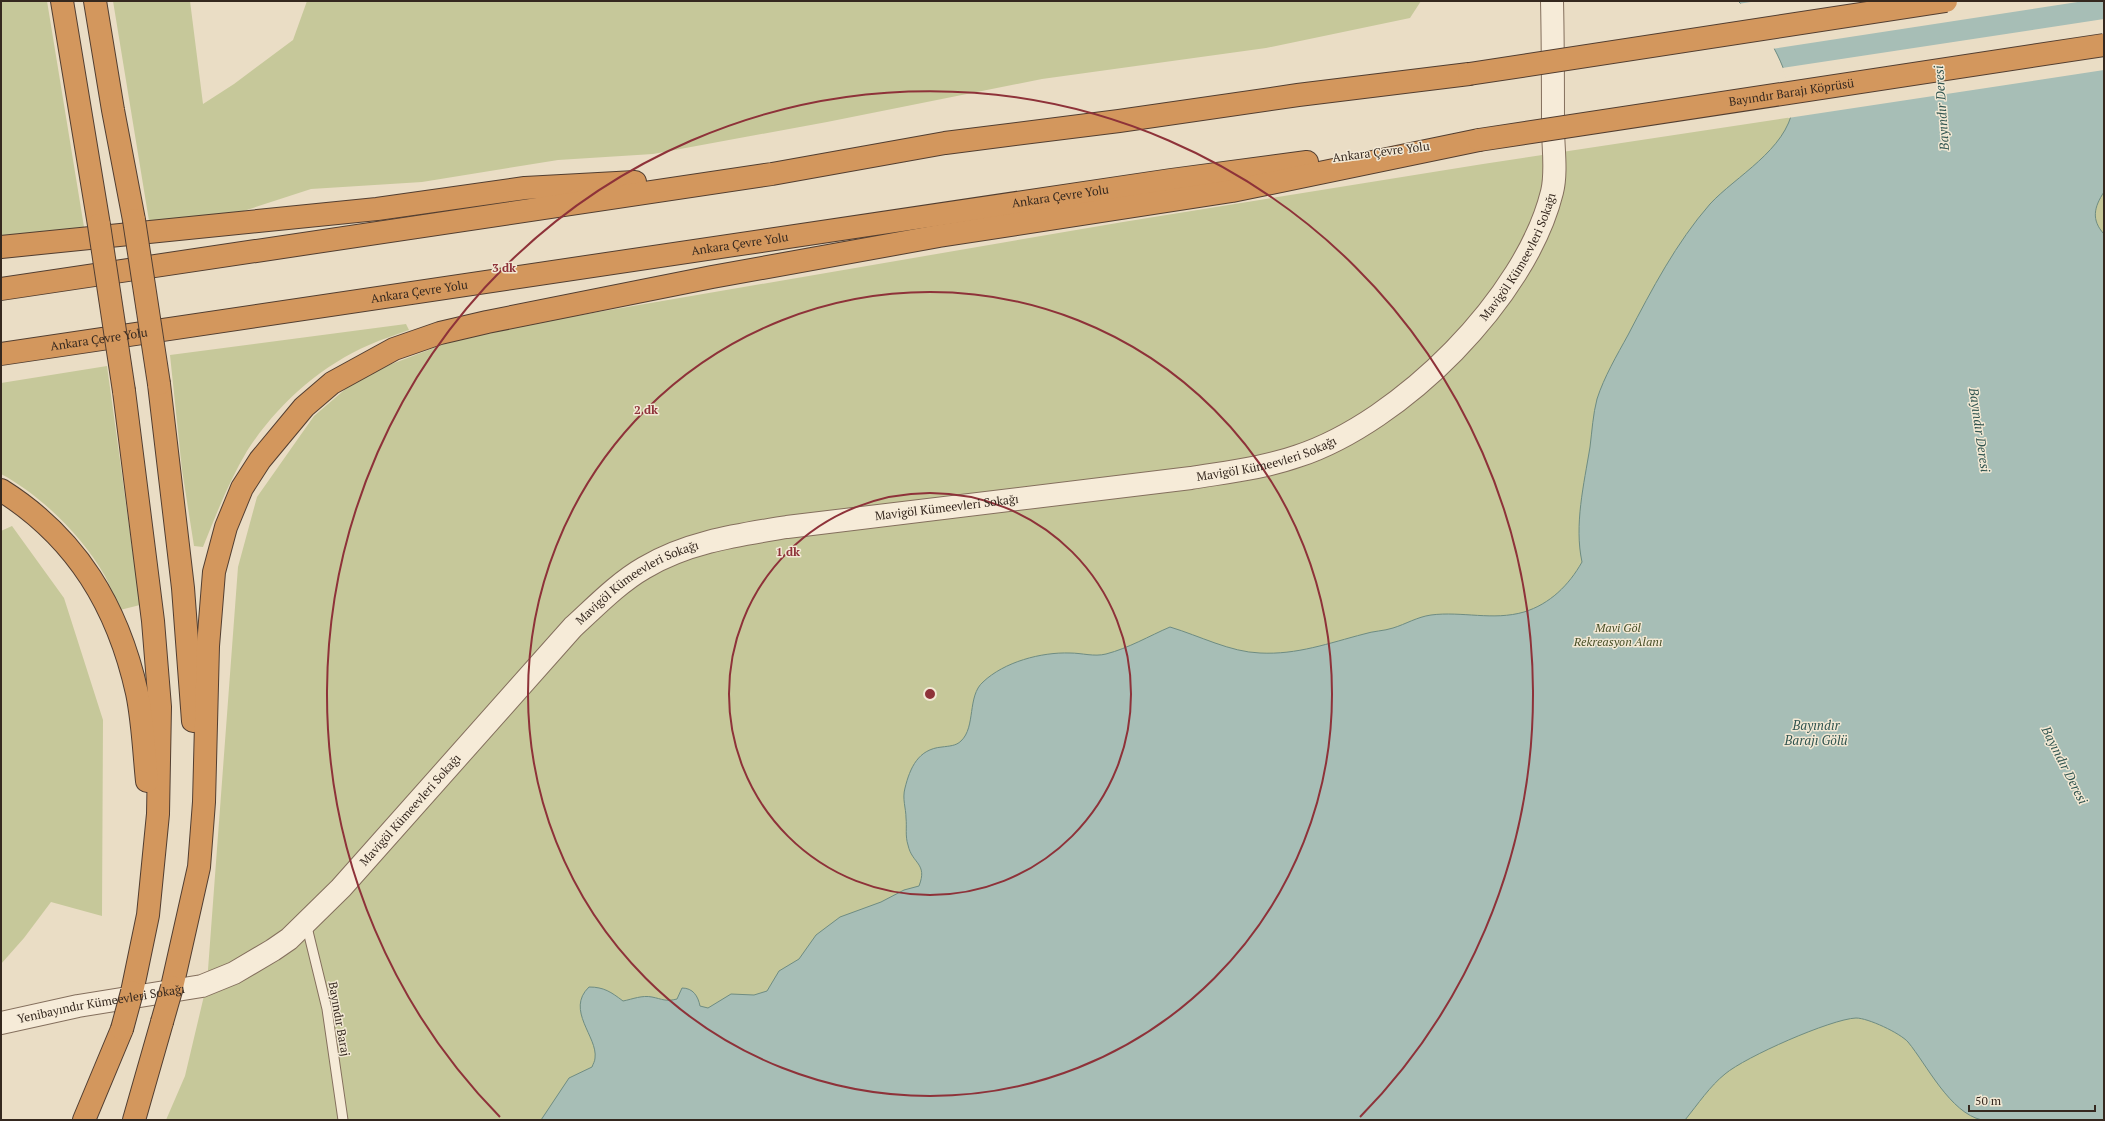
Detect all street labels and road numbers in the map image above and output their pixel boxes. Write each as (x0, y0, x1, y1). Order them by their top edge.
street label: Bayındır Barajı Köprüsü (1728, 75, 1855, 109)
street label: Ankara Çevre Yolu (1331, 138, 1431, 165)
street label: Ankara Çevre Yolu (1011, 181, 1110, 211)
street label: Mavigöl Kümeevleri Sokağı (1476, 191, 1559, 324)
street label: Ankara Çevre Yolu (690, 229, 789, 258)
street label: Ankara Çevre Yolu (370, 277, 469, 306)
street label: Ankara Çevre Yolu (49, 324, 149, 354)
street label: Mavigöl Kümeevleri Sokağı (1195, 433, 1339, 484)
street label: Mavigöl Kümeevleri Sokağı (874, 491, 1020, 523)
street label: Mavigöl Kümeevleri Sokağı (572, 537, 701, 628)
street label: Mavigöl Kümeevleri Sokağı (356, 750, 464, 869)
street label: Bayındır Baraj (326, 980, 353, 1057)
street label: Yenibayındır Kümeevleri Sokağı (16, 981, 186, 1026)

